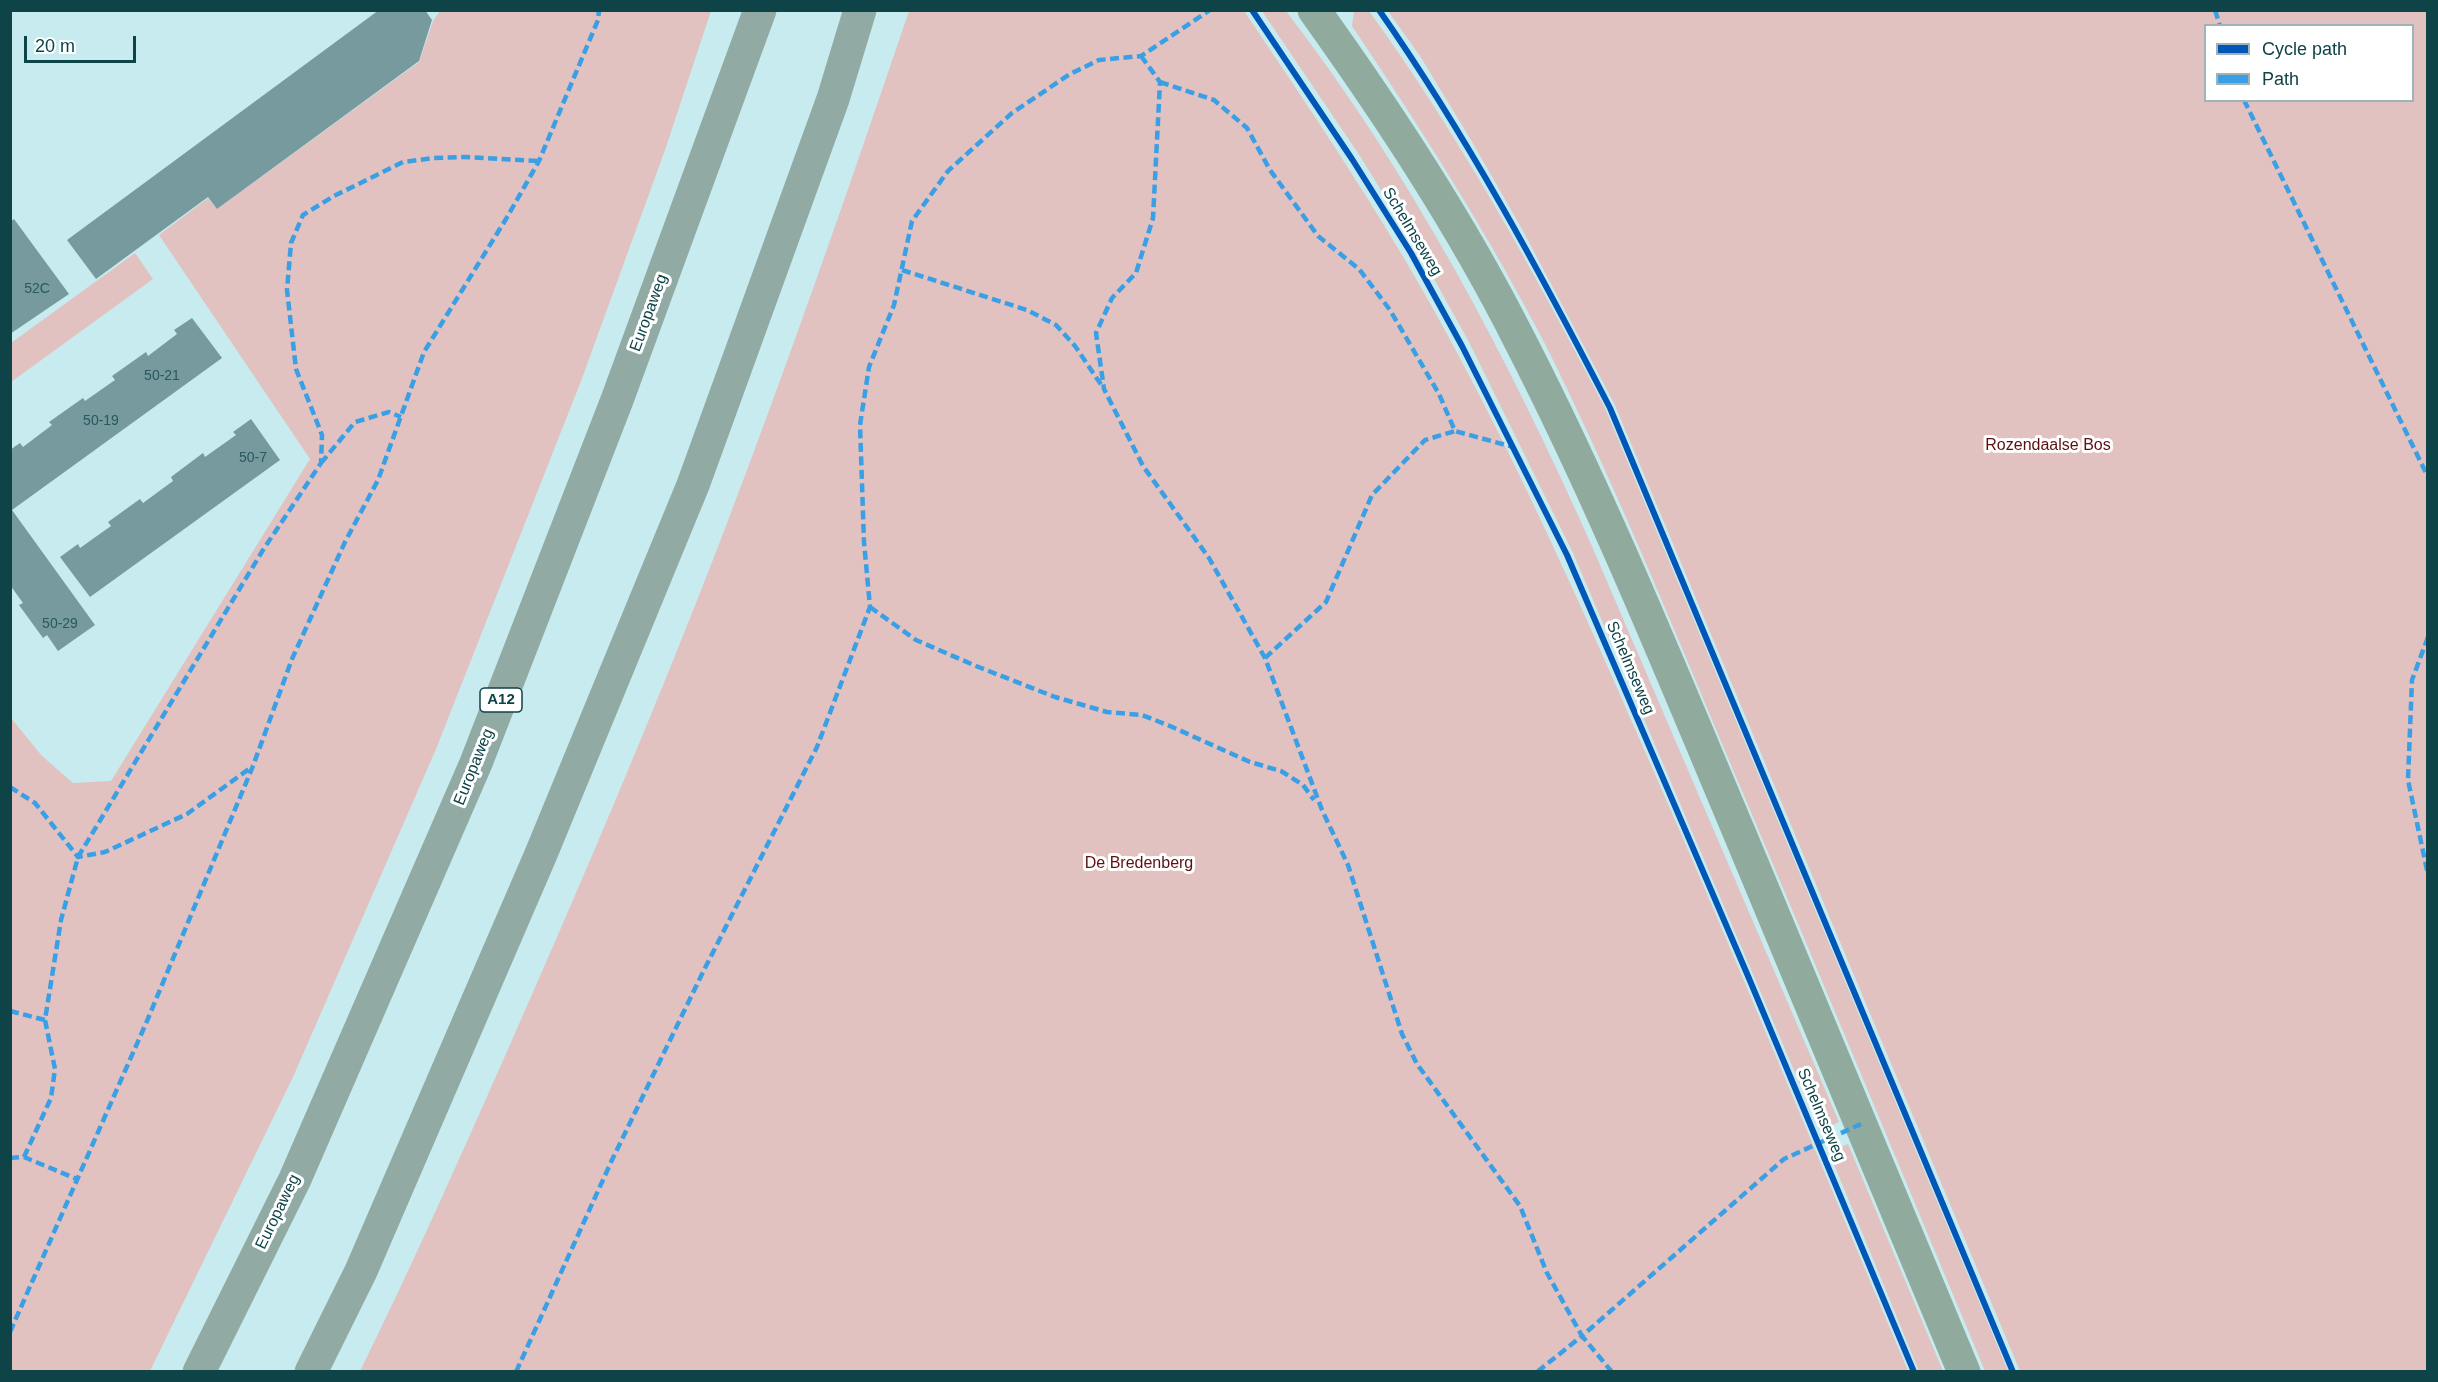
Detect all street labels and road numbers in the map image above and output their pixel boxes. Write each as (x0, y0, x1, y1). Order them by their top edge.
street label: Schelmseweg (1378, 184, 1446, 280)
street label: Europaweg (626, 272, 672, 354)
street label: Schelmseweg (1602, 618, 1658, 718)
road number: A12 (480, 688, 522, 712)
street label: Europaweg (450, 726, 498, 808)
street label: Schelmseweg (1793, 1065, 1849, 1165)
street label: Europaweg (252, 1171, 304, 1253)

